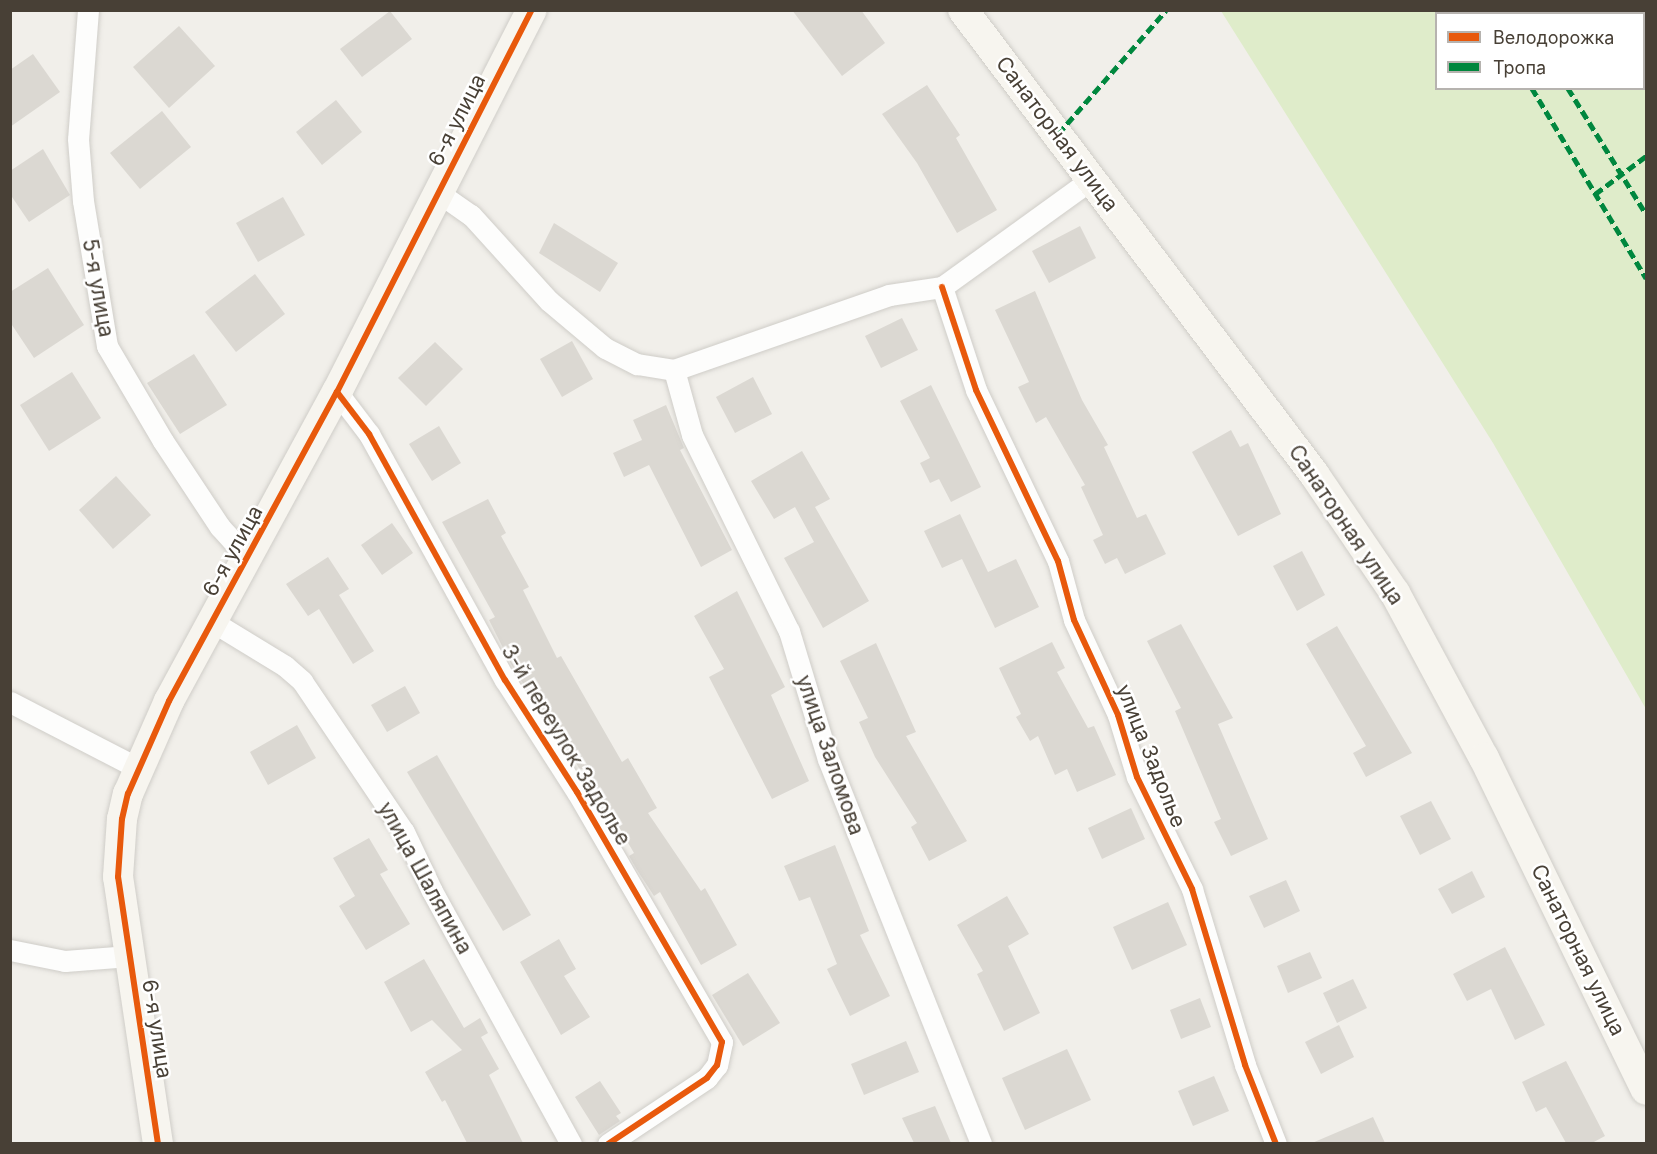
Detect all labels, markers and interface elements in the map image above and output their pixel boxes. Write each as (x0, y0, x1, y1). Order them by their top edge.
legend (1435, 12, 1645, 90)
text: Велодорожка (1493, 27, 1614, 48)
street label: Санаторная улица (990, 51, 1124, 217)
text: Тропа (1493, 57, 1546, 78)
street label: 6-я улица (423, 70, 491, 170)
street label: 5-я улица (77, 237, 119, 339)
street label: Санаторная улица (1283, 440, 1409, 610)
street label: 6-я улица (198, 501, 268, 601)
street label: 3-й переулок Задолье (496, 640, 636, 850)
street label: улица Заломова (791, 672, 869, 838)
street label: улица Задолье (1111, 681, 1191, 831)
street label: улица Шаляпина (373, 797, 477, 959)
street label: Санаторная улица (1526, 860, 1630, 1040)
street label: 6-я улица (137, 978, 177, 1080)

